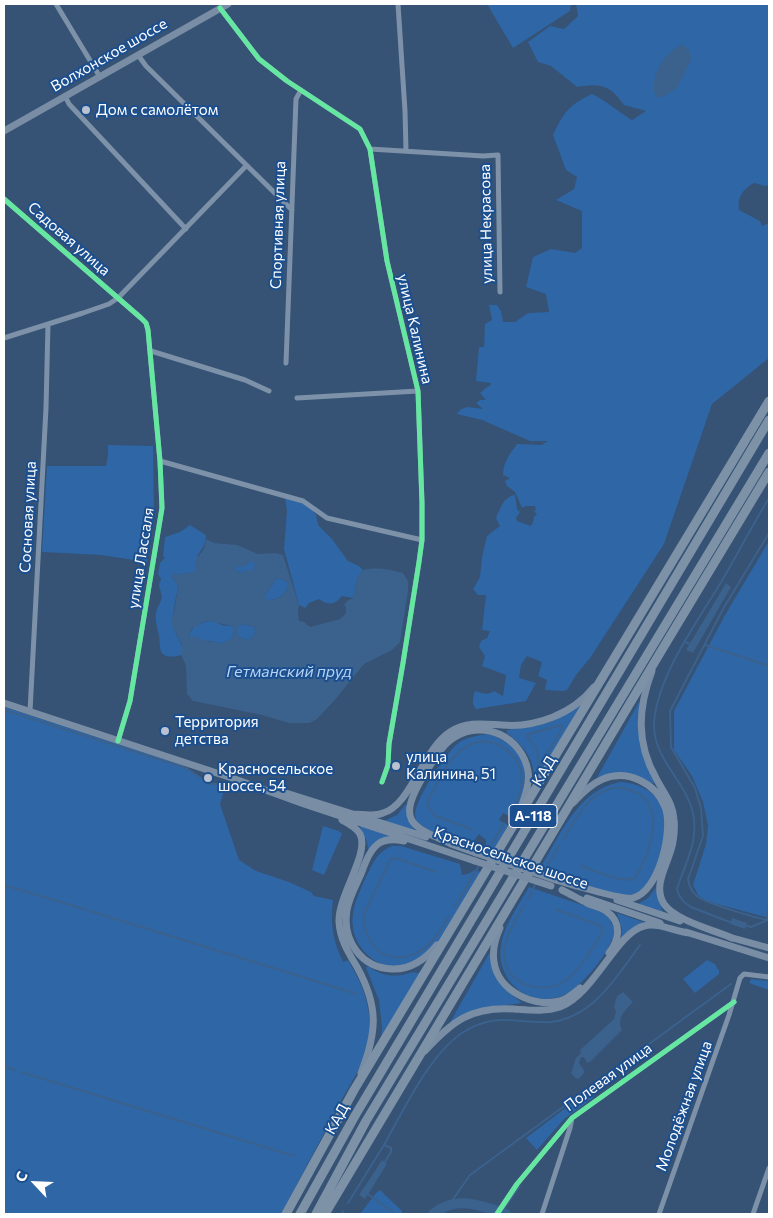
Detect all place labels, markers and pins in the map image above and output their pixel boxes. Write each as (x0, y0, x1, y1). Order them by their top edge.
place label: Дом с самолётом (96, 101, 218, 119)
marker: Дом с самолётом (80, 104, 92, 116)
place label: Территория детства (175, 713, 259, 748)
marker: Территория детства (159, 725, 171, 737)
place label: улица Калинина, 51 (406, 748, 496, 783)
place label: Красносельское шоссе, 54 (218, 760, 333, 795)
marker: улица Калинина, 51 (390, 760, 402, 772)
marker: Красносельское шоссе, 54 (202, 772, 214, 784)

